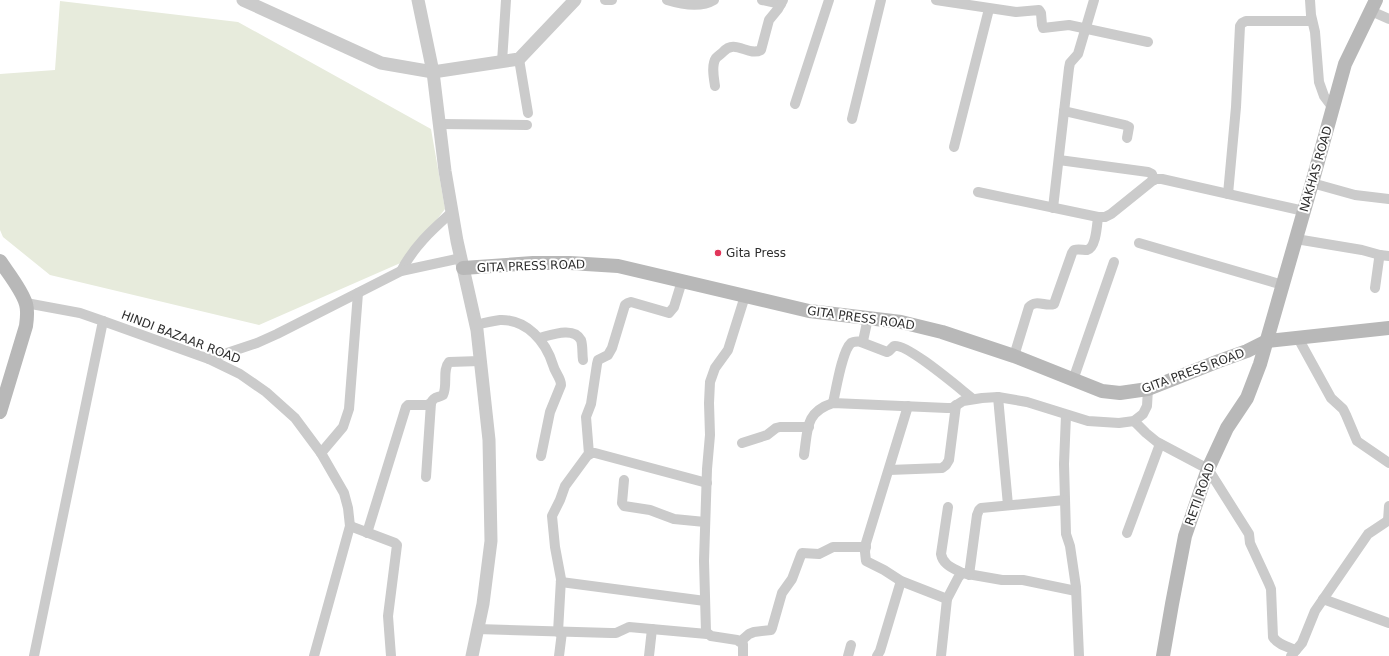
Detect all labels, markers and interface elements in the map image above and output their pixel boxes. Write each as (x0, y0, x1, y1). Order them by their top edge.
street label: NAKHAS ROAD (1297, 124, 1335, 214)
place label: Gita Press (726, 246, 786, 260)
marker: Gita Press (713, 248, 723, 258)
street label: GITA PRESS ROAD (477, 257, 585, 275)
street label: GITA PRESS ROAD (806, 304, 916, 332)
street label: HINDI BAZAAR ROAD (119, 308, 243, 366)
street label: GITA PRESS ROAD (1140, 346, 1246, 396)
street label: RETI ROAD (1182, 461, 1218, 527)

